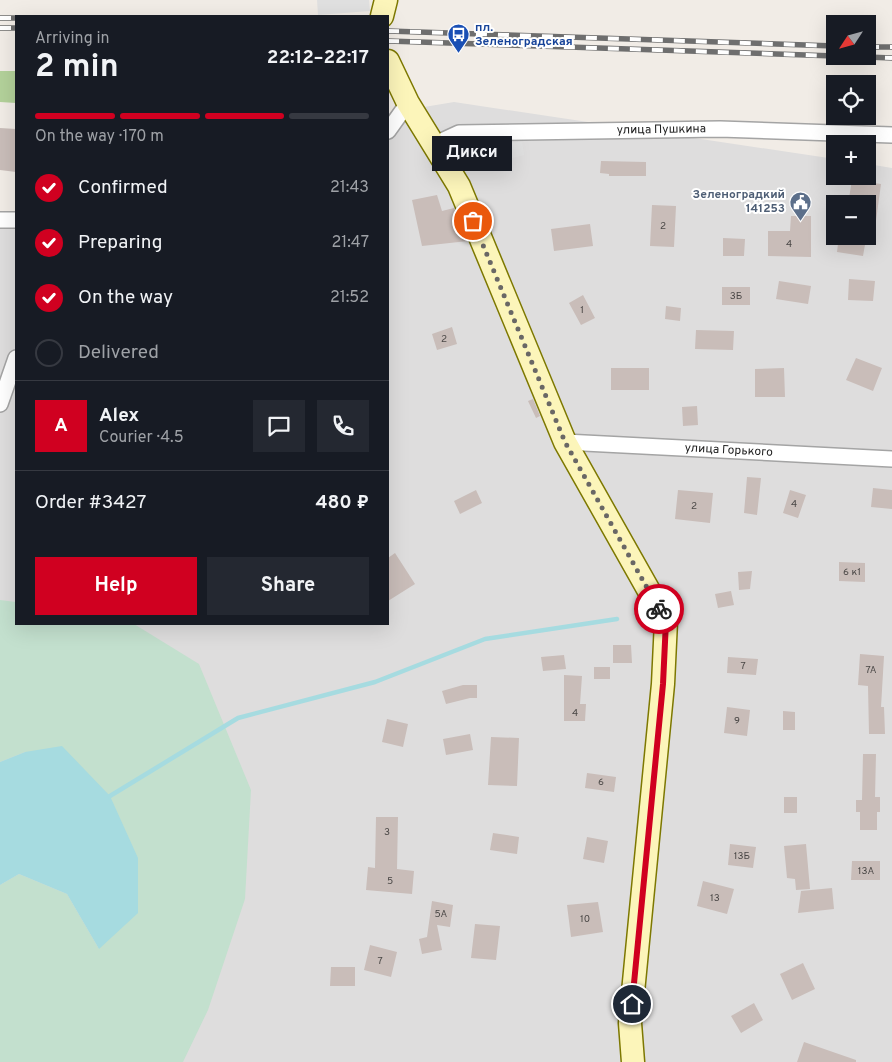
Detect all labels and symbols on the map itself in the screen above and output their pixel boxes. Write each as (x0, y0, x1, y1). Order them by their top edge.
north arrow (826, 15, 876, 65)
place label: пл. Зеленоградская (475, 20, 573, 50)
bus stop icon: пл. Зеленоградская (447, 23, 471, 54)
street label: улица Пушкина (617, 121, 706, 139)
callout: Дикси (433, 136, 513, 171)
place label: Зеленоградкий 141253 (693, 187, 785, 217)
public building icon: Зеленоградкий 141253 (789, 190, 813, 221)
pin (452, 200, 494, 242)
house number: 2 (660, 220, 666, 233)
house number: 4 (786, 238, 792, 251)
house number: 3Б (730, 290, 742, 303)
house number: 1 (580, 304, 584, 317)
house number: 2 (441, 333, 447, 346)
street label: улица Горького (684, 440, 774, 461)
house number: 4 (791, 498, 797, 511)
house number: 2 (691, 500, 697, 513)
house number: 6 к1 (843, 566, 861, 579)
courier (634, 584, 684, 634)
house number: 7 (740, 660, 746, 673)
house number: 7А (866, 664, 877, 677)
house number: 4 (572, 707, 578, 720)
house number: 9 (734, 715, 740, 728)
house number: 6 (598, 776, 604, 789)
house number: 3 (384, 826, 390, 839)
house number: 13Б (734, 850, 750, 863)
house number: 13А (858, 865, 874, 878)
house number: 5 (387, 875, 393, 888)
house number: 13 (710, 892, 720, 905)
house number: 5А (435, 908, 448, 921)
house number: 10 (580, 913, 590, 926)
house number: 7 (377, 955, 383, 968)
pin (611, 983, 653, 1025)

